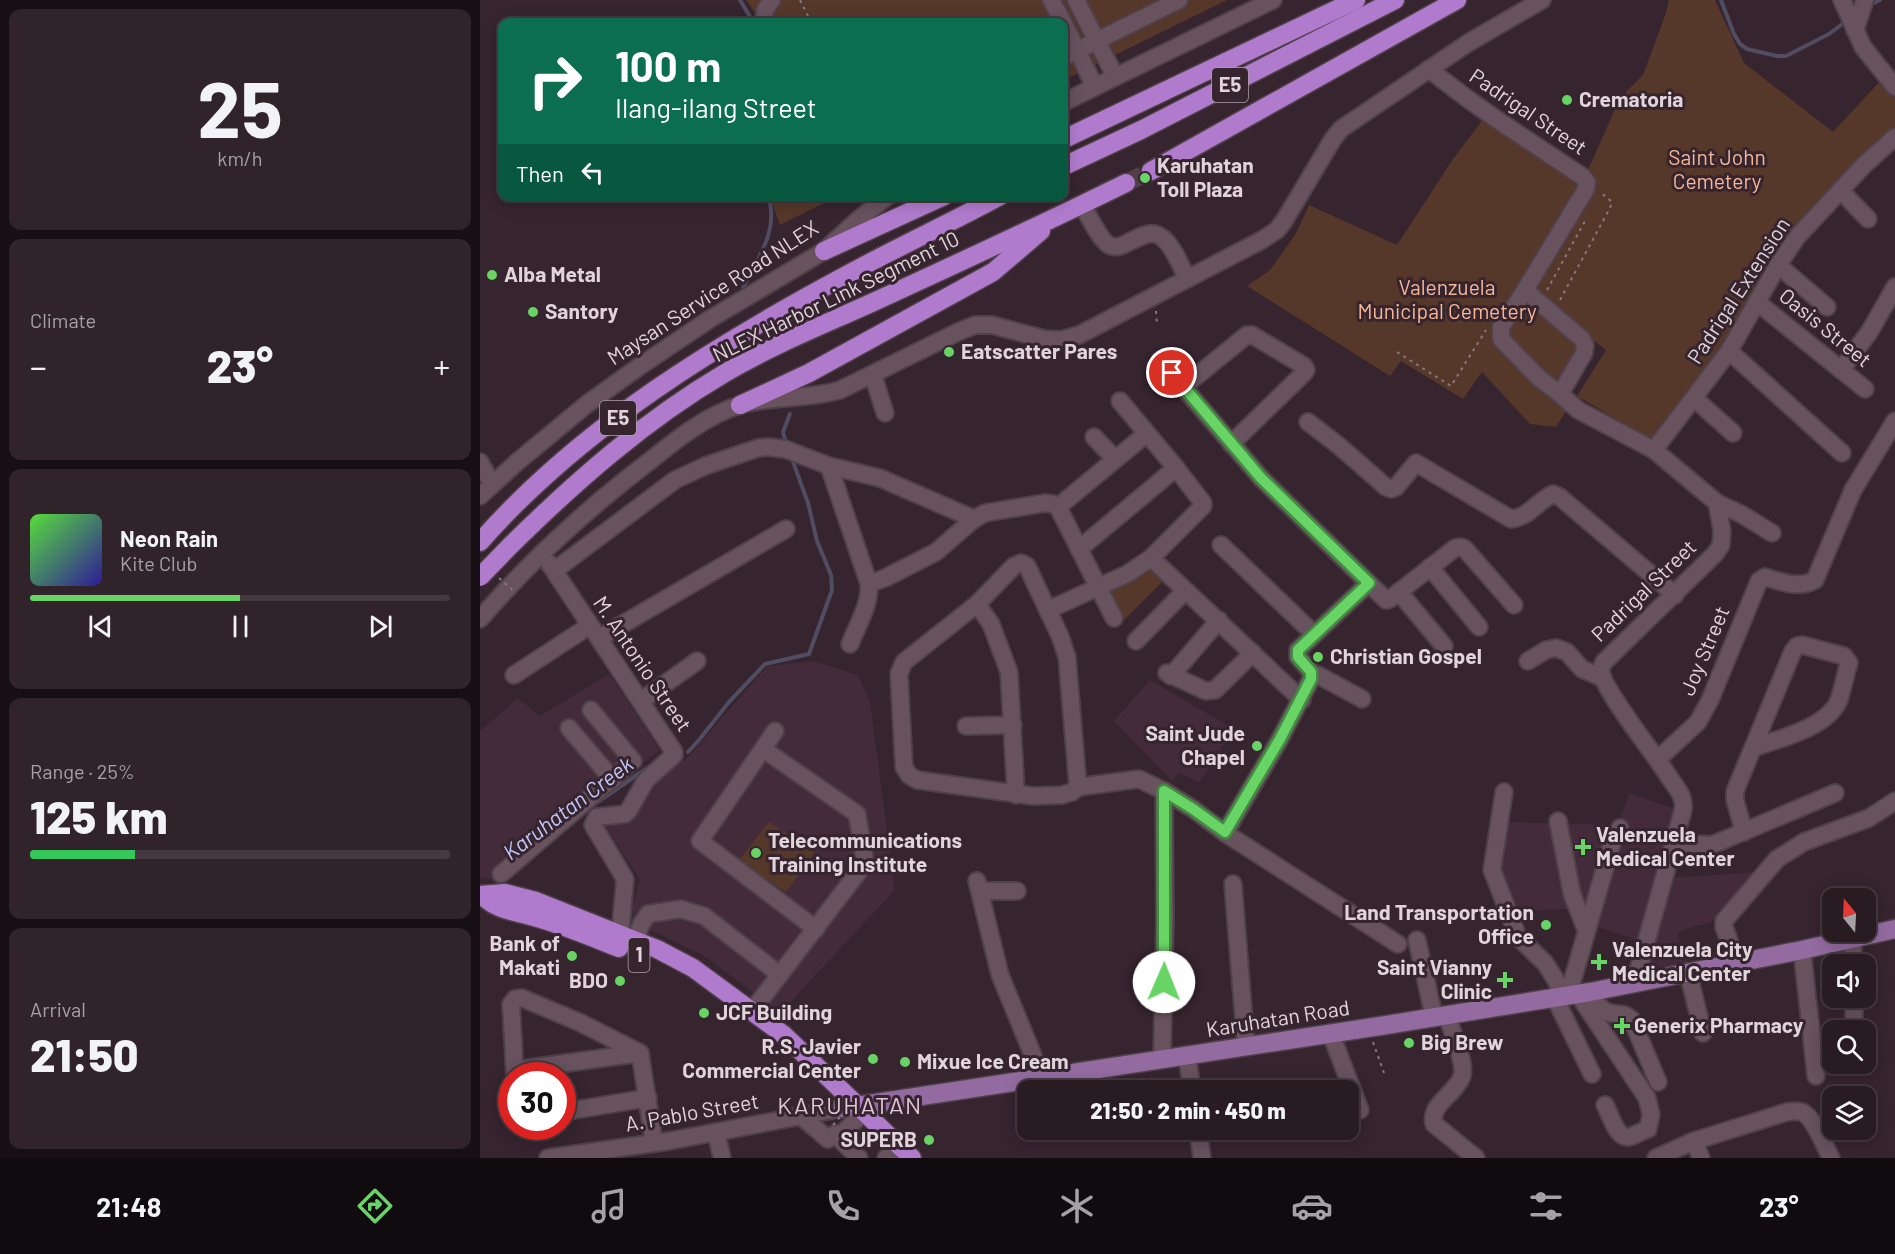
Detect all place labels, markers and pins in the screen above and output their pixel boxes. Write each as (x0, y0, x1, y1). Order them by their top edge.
place label: Crematoria (1579, 86, 1683, 111)
marker: Crematoria (1560, 93, 1574, 107)
place label: Karuhatan Toll Plaza (1157, 152, 1254, 201)
marker: Karuhatan Toll Plaza (1138, 171, 1152, 185)
place label: Alba Metal (504, 261, 601, 286)
marker: Alba Metal (485, 268, 499, 282)
place label: Santory (545, 298, 619, 323)
marker: Santory (526, 305, 540, 319)
place label: Eatscatter Pares (961, 338, 1117, 363)
marker: Eatscatter Pares (942, 345, 956, 359)
pin (1146, 347, 1197, 398)
place label: Christian Gospel (1330, 643, 1482, 668)
marker: Christian Gospel (1311, 650, 1325, 664)
place label: Saint Jude Chapel (1145, 720, 1245, 769)
marker: Saint Jude Chapel (1250, 739, 1264, 753)
place label: Valenzuela Medical Center (1596, 821, 1734, 870)
place label: Telecommunications Training Institute (768, 827, 962, 876)
marker: Valenzuela Medical Center (1574, 838, 1592, 856)
marker: Telecommunications Training Institute (749, 846, 763, 860)
place label: Land Transportation Office (1344, 899, 1534, 948)
marker: Land Transportation Office (1539, 918, 1553, 932)
place label: Bank of Makati (490, 930, 560, 979)
place label: Valenzuela City Medical Center (1612, 936, 1753, 985)
marker: Bank of Makati (565, 949, 579, 963)
marker: Valenzuela City Medical Center (1590, 953, 1608, 971)
place label: Saint Vianny Clinic (1377, 954, 1492, 1003)
place label: BDO (569, 967, 608, 992)
marker: Saint Vianny Clinic (1496, 971, 1514, 989)
marker: BDO (613, 974, 627, 988)
place label: JCF Building (716, 999, 832, 1024)
marker: JCF Building (697, 1006, 711, 1020)
place label: Generix Pharmacy (1634, 1012, 1804, 1037)
marker: Generix Pharmacy (1615, 1019, 1629, 1033)
place label: Big Brew (1421, 1029, 1503, 1054)
place label: R.S. Javier Commercial Center (682, 1033, 861, 1082)
marker: Big Brew (1402, 1036, 1416, 1050)
place label: Mixue Ice Cream (917, 1048, 1069, 1073)
marker: R.S. Javier Commercial Center (866, 1052, 880, 1066)
marker: Mixue Ice Cream (898, 1055, 912, 1069)
place label: SUPERB (841, 1126, 917, 1151)
marker: SUPERB (922, 1133, 936, 1147)

